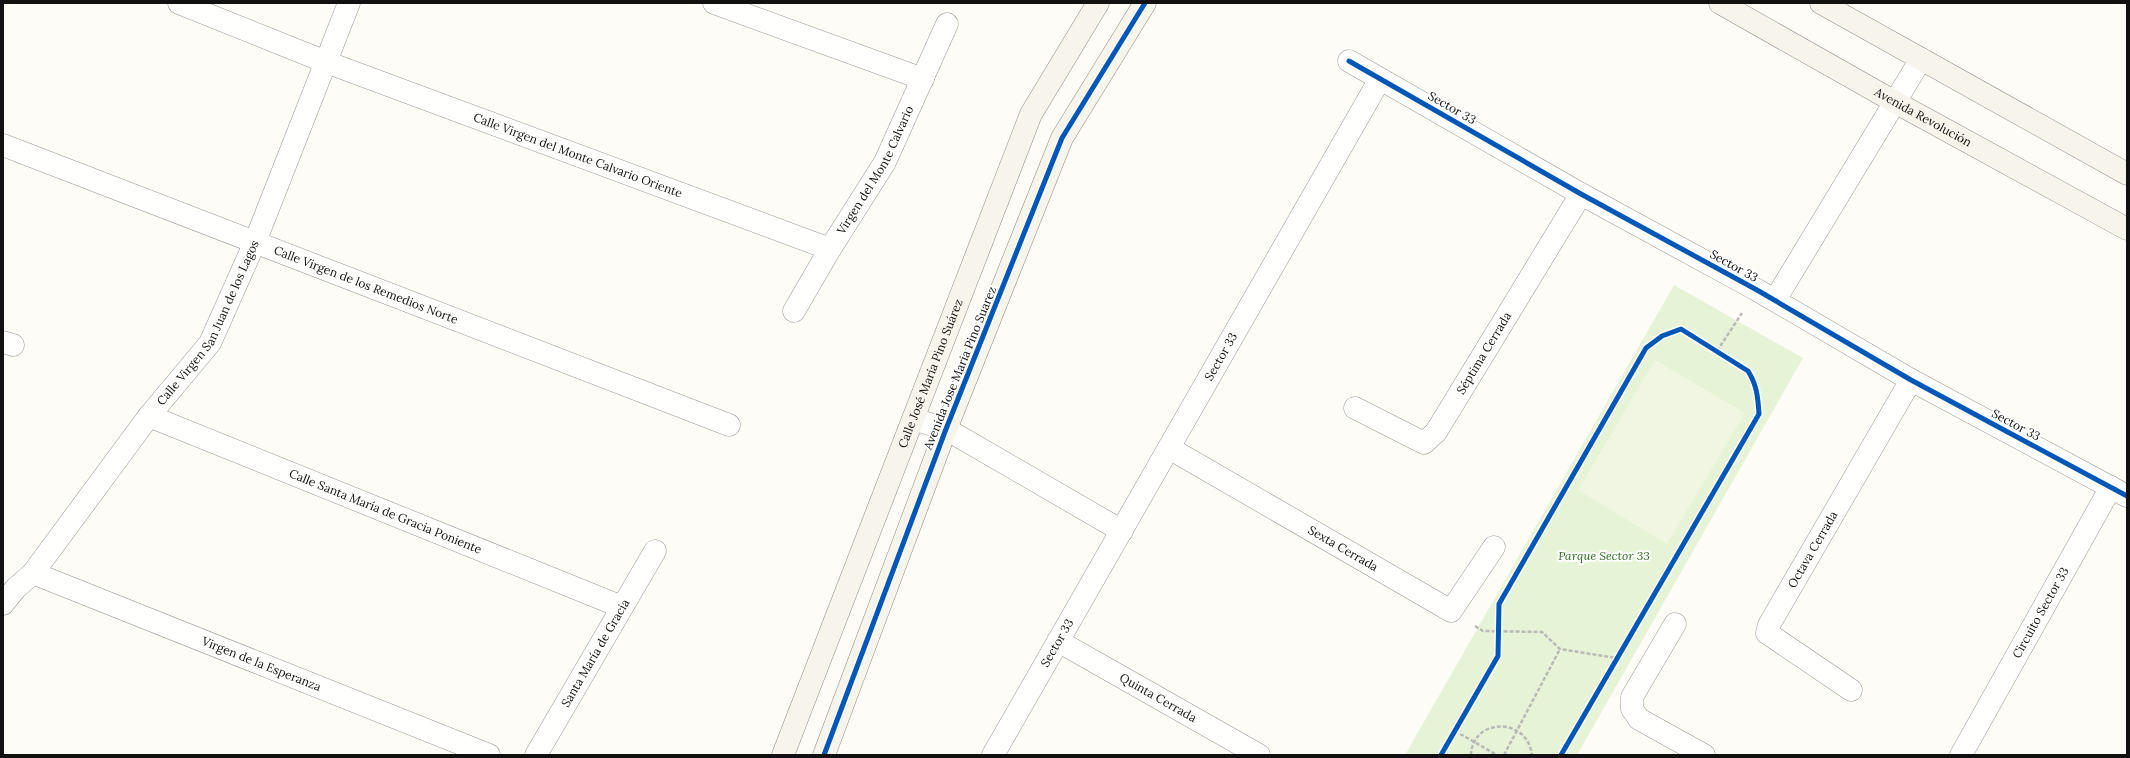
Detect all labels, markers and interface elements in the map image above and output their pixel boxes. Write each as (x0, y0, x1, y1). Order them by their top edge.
street label: Avenida Revolución (1871, 84, 1974, 150)
street label: Sector 33 (1426, 88, 1479, 127)
street label: Virgen del Monte Calvario (833, 103, 916, 238)
street label: Calle Virgen del Monte Calvario Oriente (471, 109, 685, 201)
street label: Calle Virgen San Juan de los Lagos (153, 237, 262, 408)
street label: Calle Virgen de los Remedios Norte (272, 242, 461, 327)
street label: Sector 33 (1707, 246, 1761, 285)
street label: Avenida Jose Maria Pino Suarez (919, 284, 999, 453)
street label: Calle José María Pino Suárez (894, 297, 966, 450)
street label: Séptima Cerrada (1453, 309, 1514, 397)
street label: Sector 33 (1201, 329, 1240, 383)
street label: Sector 33 (1989, 406, 2043, 444)
street label: Calle Santa María de Gracia Poniente (287, 465, 485, 557)
street label: Octava Cerrada (1784, 508, 1841, 591)
street label: Sexta Cerrada (1306, 522, 1381, 574)
park label: Parque Sector 33 (1558, 548, 1650, 563)
street label: Circuito Sector 33 (2009, 564, 2072, 661)
street label: Santa María de Gracia (558, 596, 632, 710)
street label: Sector 33 (1037, 616, 1076, 670)
street label: Virgen de la Esperanza (199, 633, 323, 694)
street label: Quinta Cerrada (1117, 670, 1199, 725)

